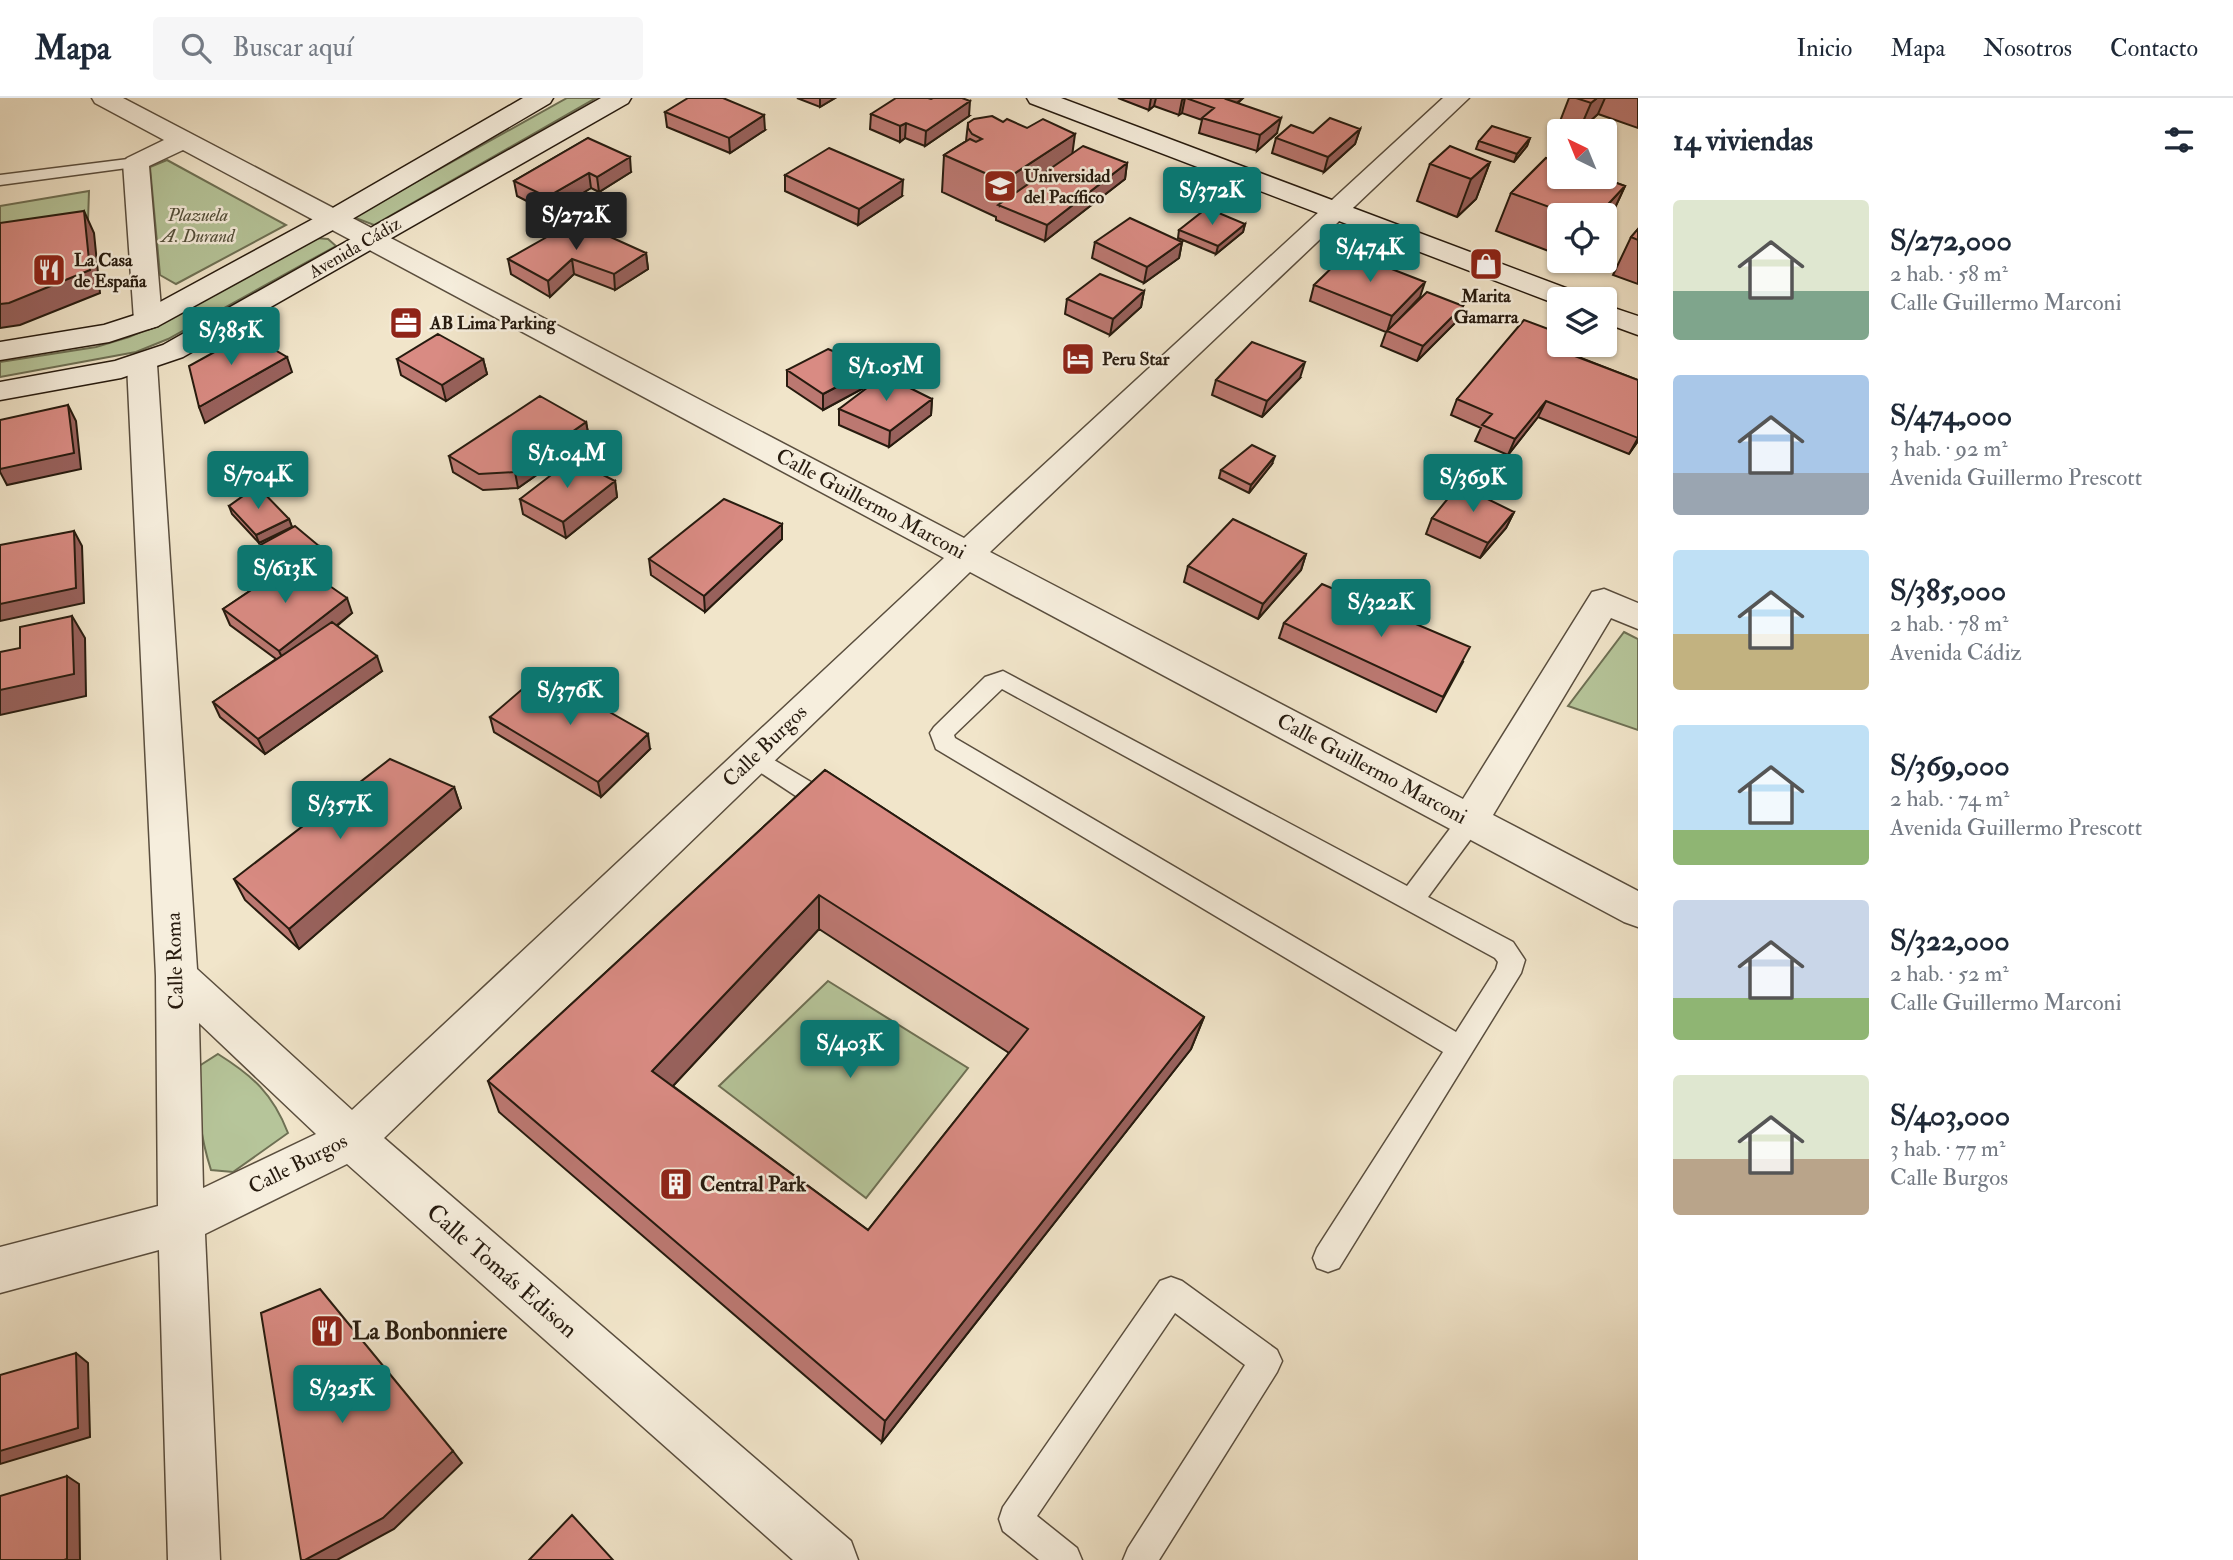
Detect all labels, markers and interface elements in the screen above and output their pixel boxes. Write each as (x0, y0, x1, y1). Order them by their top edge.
search box (153, 17, 643, 80)
text: Mapa (35, 28, 111, 69)
icon: search (177, 29, 215, 67)
text: Buscar aquí (233, 32, 353, 64)
text: Inicio (1797, 33, 1852, 64)
text: Mapa (1890, 33, 1945, 64)
text: Nosotros (1983, 33, 2072, 64)
text: Contacto (2110, 33, 2198, 64)
north arrow (1547, 119, 1617, 189)
map controls (1547, 119, 1617, 357)
icon: filters (2160, 121, 2198, 159)
text: 14 viviendas (1673, 122, 1813, 159)
place label: Universidad del Pacífico (1024, 165, 1111, 209)
school or university icon: Universidad del Pacífico (981, 167, 1019, 205)
pin: S/372K (1155, 167, 1269, 227)
text: S/372K (1179, 175, 1245, 204)
pin: S/272K (519, 192, 633, 252)
text: S/272K (542, 200, 610, 229)
button: locate (1547, 203, 1617, 273)
park label: Plazuela A. Durand (159, 204, 236, 248)
street label: Avenida Cádiz (304, 212, 406, 284)
text: S/272,000 (1890, 222, 2012, 259)
pin: S/474K (1313, 225, 1427, 284)
icon: home (1729, 228, 1813, 312)
text: S/474K (1336, 232, 1404, 261)
shop icon: Marita Gamarra (1467, 245, 1505, 283)
place label: La Casa de España (74, 249, 147, 293)
restaurant icon: La Casa de España (30, 251, 68, 289)
text: 2 hab. · 58 m² (1890, 259, 2008, 288)
place label: Marita Gamarra (1454, 285, 1519, 329)
button: layers (1547, 287, 1617, 357)
text: Calle Guillermo Marconi (1890, 288, 2122, 317)
office icon: AB Lima Parking (387, 304, 425, 342)
pin: S/385K (174, 308, 288, 367)
place label: AB Lima Parking (429, 312, 557, 335)
text: S/385K (199, 315, 263, 344)
hotel icon: Peru Star (1059, 340, 1097, 378)
pin: S/1.05M (821, 344, 951, 403)
place label: Peru Star (1102, 348, 1170, 371)
text: S/1.05M (848, 351, 924, 380)
text: S/474,000 (1890, 397, 2012, 434)
icon: home (1729, 403, 1813, 487)
pin: S/1.04M (502, 430, 632, 490)
text: 3 hab. · 92 m² (1890, 434, 2008, 463)
text: S/1.04M (528, 438, 606, 467)
street label: Calle Guillermo Marconi (771, 442, 971, 566)
pin: S/704K (201, 452, 315, 511)
pin: S/369K (1416, 454, 1530, 514)
text: S/704K (223, 459, 293, 488)
text: S/369K (1439, 462, 1507, 491)
text: Avenida Guillermo Prescott (1890, 463, 2142, 492)
pin: S/613K (228, 546, 342, 605)
text: S/613K (253, 553, 317, 582)
text: S/385,000 (1890, 572, 2006, 609)
icon: home (1729, 578, 1813, 662)
pin: S/322K (1324, 580, 1438, 639)
text: S/322K (1348, 587, 1414, 616)
text: 2 hab. · 78 m² (1890, 609, 2008, 638)
text: Avenida Cádiz (1890, 638, 2022, 667)
pin: S/376K (513, 668, 627, 727)
text: S/376K (537, 675, 603, 704)
street label: Calle Burgos (717, 699, 813, 793)
street label: Calle Guillermo Marconi (1272, 707, 1472, 831)
text: S/369,000 (1890, 747, 2010, 784)
icon: home (1729, 753, 1813, 837)
pin: S/357K (283, 782, 397, 841)
text: 2 hab. · 74 m² (1890, 784, 2009, 813)
text: S/357K (308, 789, 372, 818)
text: Avenida Guillermo Prescott (1890, 813, 2142, 842)
street label: Calle Roma (160, 911, 190, 1010)
text: S/322,000 (1890, 922, 2010, 959)
icon: home (1729, 928, 1813, 1012)
text: 2 hab. · 52 m² (1890, 959, 2009, 988)
text: Calle Guillermo Marconi (1890, 988, 2122, 1017)
pin: S/403K (793, 1020, 907, 1080)
text: S/403K (816, 1028, 884, 1057)
text: S/403,000 (1890, 1097, 2010, 1134)
icon: home (1729, 1103, 1813, 1187)
street label: Calle Burgos (244, 1127, 352, 1201)
text: 3 hab. · 77 m² (1890, 1134, 2005, 1163)
text: Calle Burgos (1890, 1163, 2008, 1192)
building icon: Central Park (657, 1165, 695, 1203)
place label: Central Park (700, 1171, 807, 1198)
street label: Calle Tomás Edison (420, 1197, 584, 1345)
restaurant icon: La Bonbonniere (308, 1312, 346, 1350)
place label: La Bonbonniere (352, 1316, 507, 1347)
pin: S/325K (285, 1366, 399, 1425)
text: S/325K (309, 1373, 375, 1402)

